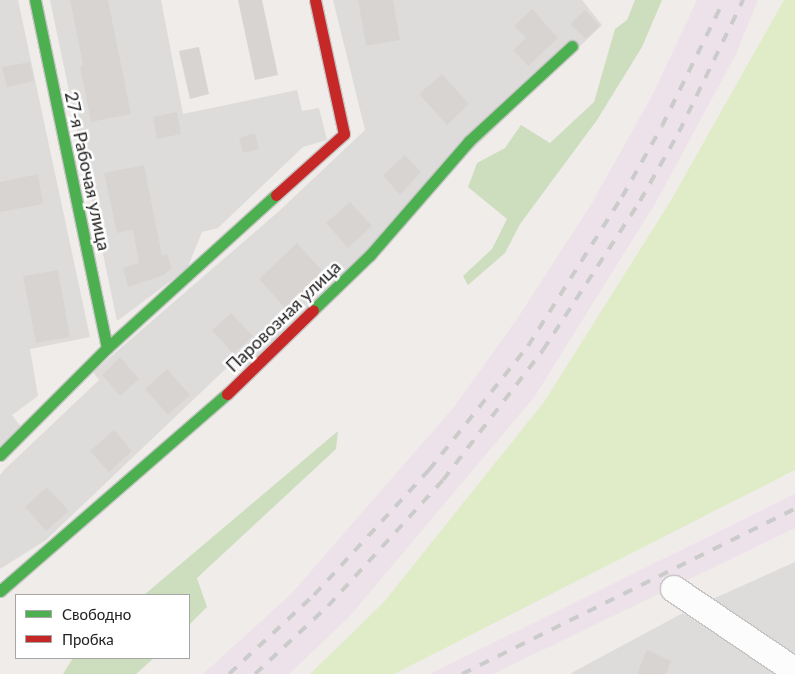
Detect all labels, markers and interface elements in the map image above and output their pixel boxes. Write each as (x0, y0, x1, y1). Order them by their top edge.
street label: 27-я Рабочая улица (61, 89, 115, 253)
street label: Паровозная улица (221, 256, 345, 376)
legend (15, 594, 190, 659)
text: Свободно (62, 605, 131, 623)
text: Пробка (62, 630, 114, 648)

